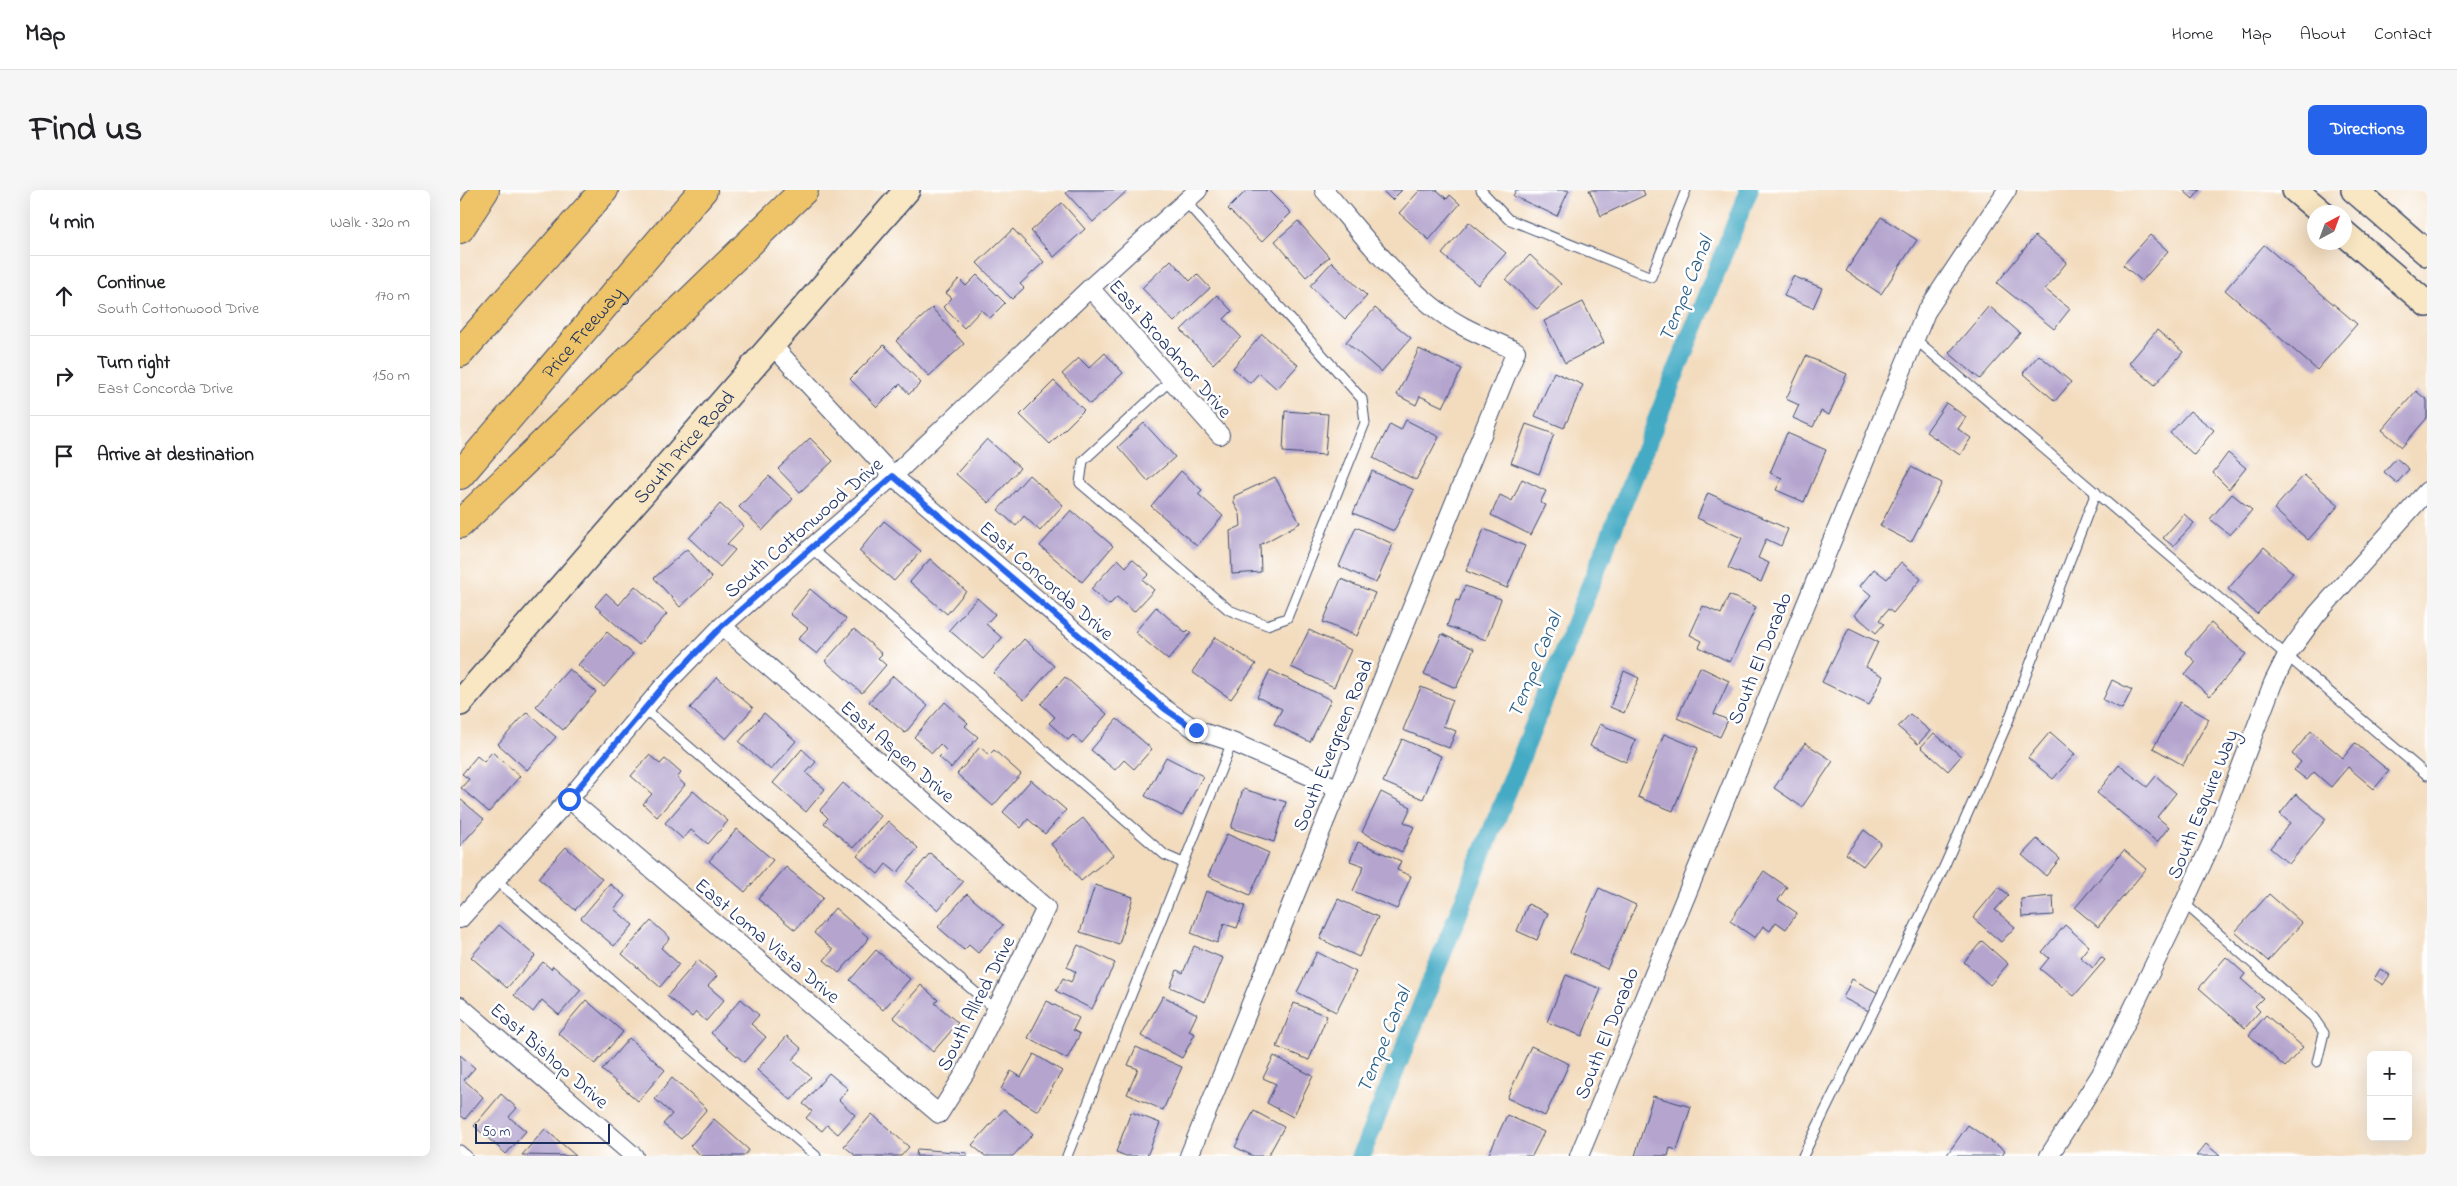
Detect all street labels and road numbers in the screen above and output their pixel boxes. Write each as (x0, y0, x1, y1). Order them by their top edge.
street label: East Broadmor Drive (1100, 274, 1238, 426)
street label: Price Freeway (536, 281, 632, 386)
street label: South Price Road (628, 385, 743, 512)
street label: South Cottonwood Drive (719, 451, 891, 606)
street label: East Concorda Drive (972, 515, 1119, 649)
street label: South El Dorado (1722, 589, 1801, 729)
street label: South Evergreen Road (1287, 656, 1383, 837)
street label: East Aspen Drive (833, 695, 960, 811)
street label: South Esquire Way (2161, 726, 2248, 884)
street label: East Loma Vista Drive (687, 872, 846, 1012)
street label: South Allred Drive (931, 932, 1024, 1077)
street label: South El Dorado (1569, 964, 1648, 1104)
street label: East Bishop Drive (482, 997, 614, 1117)

